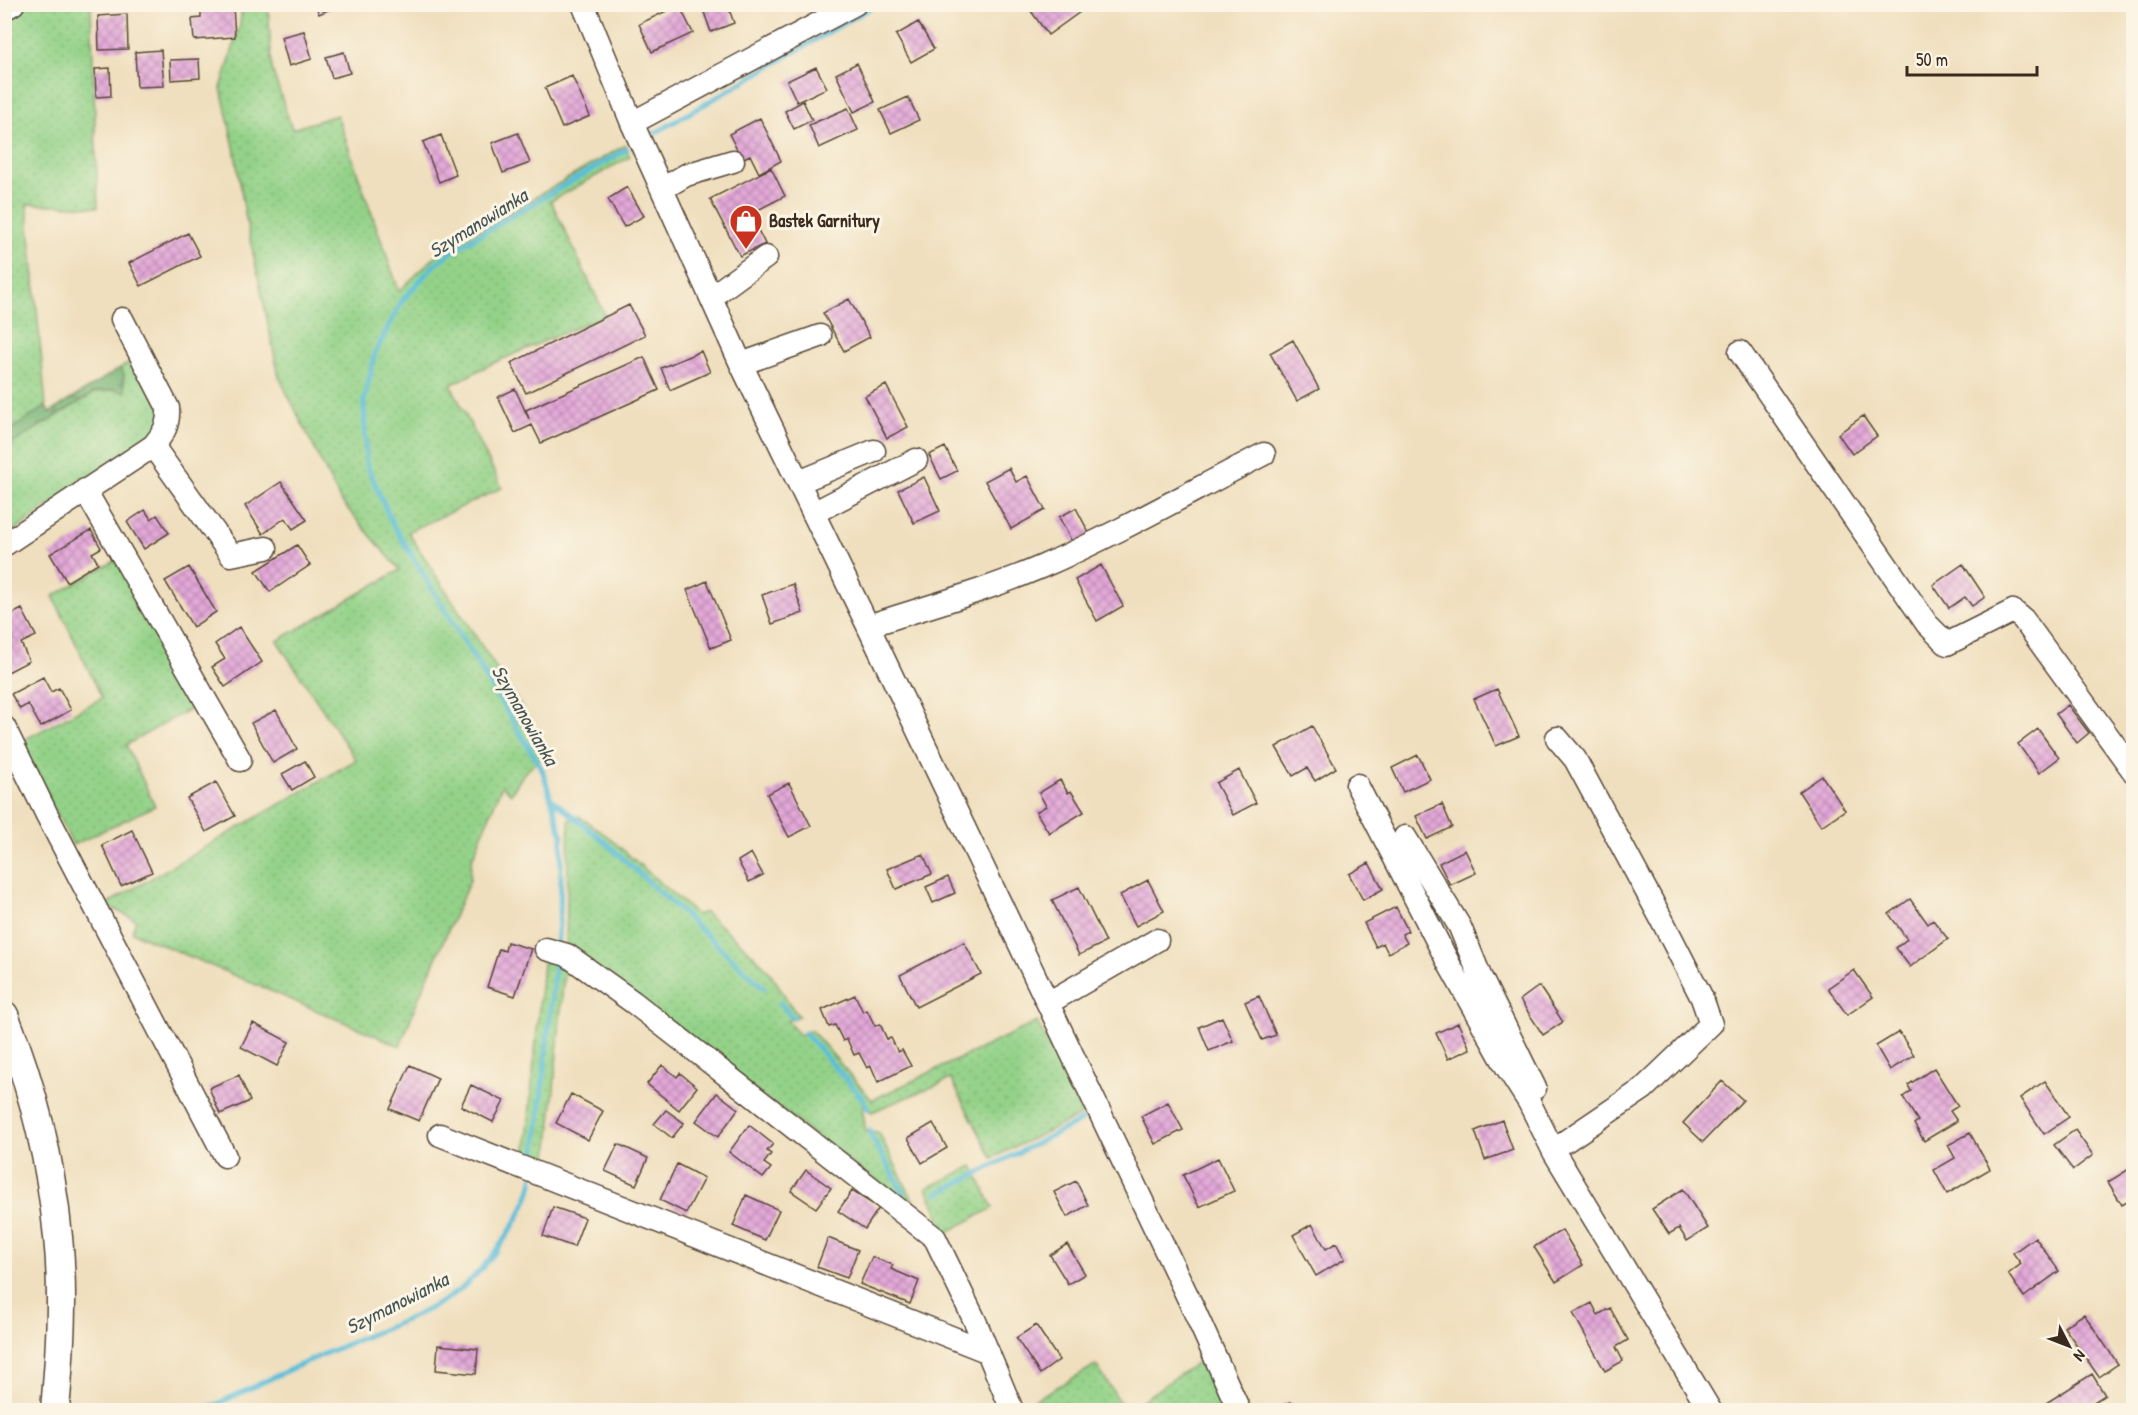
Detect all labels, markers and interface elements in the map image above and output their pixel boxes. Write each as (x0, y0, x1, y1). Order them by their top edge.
scale bar (1907, 39, 2038, 77)
text: 50 m (1916, 47, 1948, 72)
water label: Szymanowianka (423, 180, 535, 264)
shop icon: Bastek Garnitury (728, 203, 764, 250)
place label: Bastek Garnitury (769, 208, 880, 234)
water label: Szymanowianka (485, 660, 566, 772)
water label: Szymanowianka (341, 1264, 455, 1341)
north arrow (2039, 1316, 2099, 1376)
text: N (2069, 1346, 2091, 1367)

